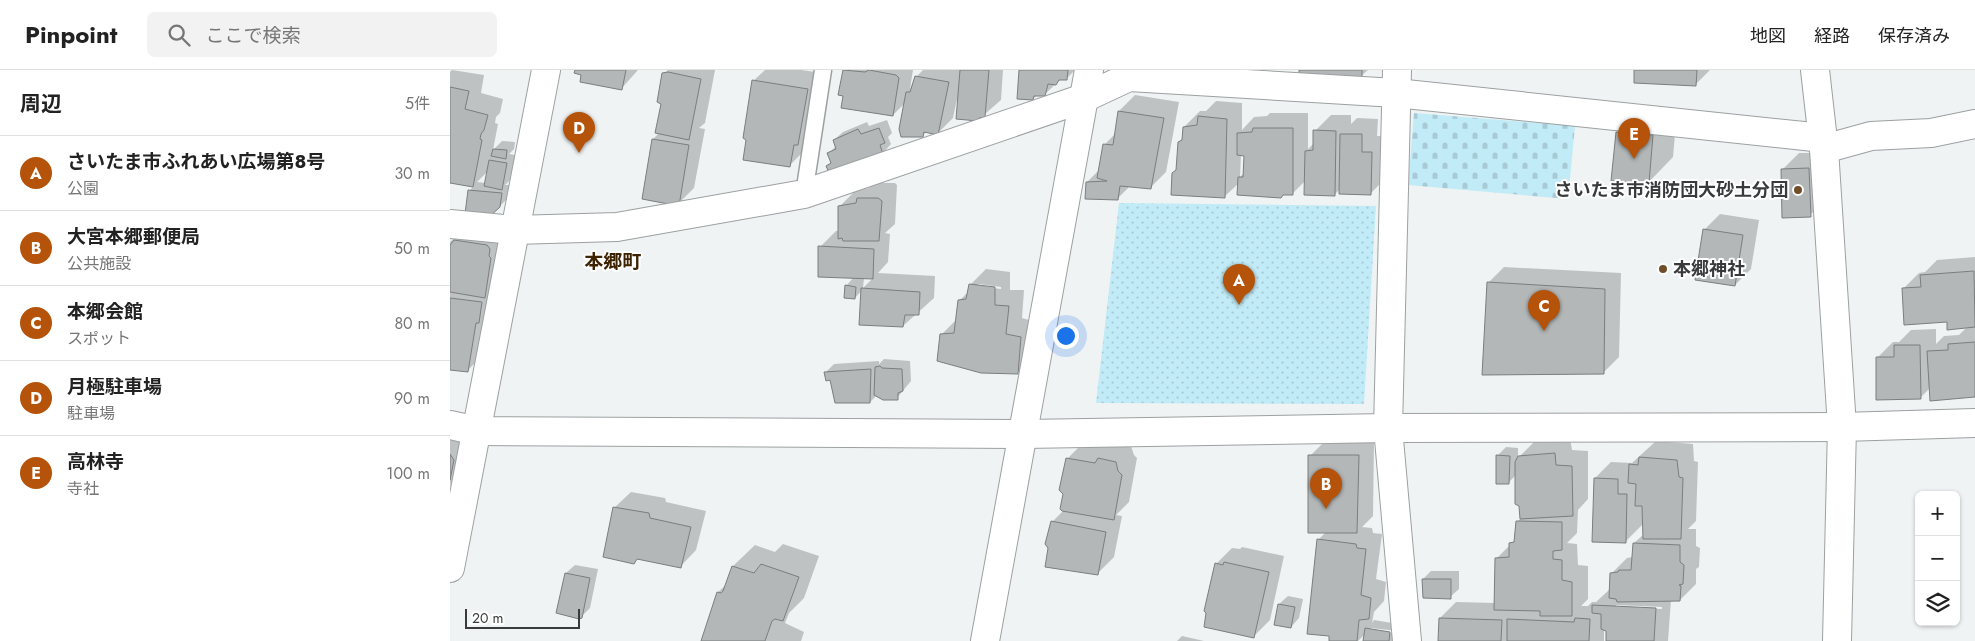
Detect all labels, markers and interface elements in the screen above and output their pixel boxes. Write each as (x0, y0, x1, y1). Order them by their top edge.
search box (147, 12, 497, 57)
text: Pinpoint (25, 17, 117, 52)
icon: search (165, 21, 193, 49)
text: ここで検索 (205, 22, 300, 49)
text: 地図 (1750, 23, 1786, 49)
text: 経路 (1814, 23, 1850, 49)
text: 保存済み (1878, 23, 1950, 49)
text: 周辺 (20, 89, 62, 119)
text: 5件 (405, 92, 430, 115)
pin: D (563, 112, 595, 153)
pin: E (1618, 118, 1650, 159)
text: さいたま市ふれあい広場第8号 (67, 148, 325, 175)
text: A (30, 162, 42, 185)
text: 30 m (394, 162, 430, 185)
text: 公園 (67, 177, 99, 200)
place label: さいたま市消防団大砂土分団 (1555, 177, 1788, 203)
marker: さいたま市消防団大砂土分団 (1792, 184, 1804, 196)
text: 大宮本郷郵便局 (67, 223, 200, 250)
text: B (31, 237, 41, 260)
text: 50 m (394, 237, 430, 260)
district label: 本郷町 (584, 248, 642, 275)
text: 公共施設 (67, 252, 131, 275)
place label: 本郷神社 (1673, 256, 1745, 282)
marker: 本郷神社 (1657, 263, 1669, 275)
pin: A (1223, 264, 1255, 305)
pin: C (1528, 290, 1560, 331)
text: 本郷会館 (67, 298, 143, 325)
text: C (30, 312, 42, 335)
text: 80 m (394, 312, 430, 335)
your location (1053, 323, 1079, 349)
text: スポット (67, 327, 131, 350)
text: 月極駐車場 (67, 373, 162, 400)
text: D (30, 387, 42, 410)
text: 90 m (394, 387, 430, 410)
text: 駐車場 (67, 402, 115, 425)
text: 高林寺 (67, 448, 124, 475)
text: E (31, 462, 41, 485)
text: 100 m (386, 462, 430, 485)
pin: B (1310, 468, 1342, 509)
text: 寺社 (67, 477, 99, 500)
map controls (1915, 491, 1960, 626)
button: + (1915, 491, 1960, 536)
button: − (1915, 536, 1960, 581)
button: layers (1915, 581, 1960, 626)
scale bar (465, 606, 580, 629)
text: 20 m (472, 608, 504, 628)

